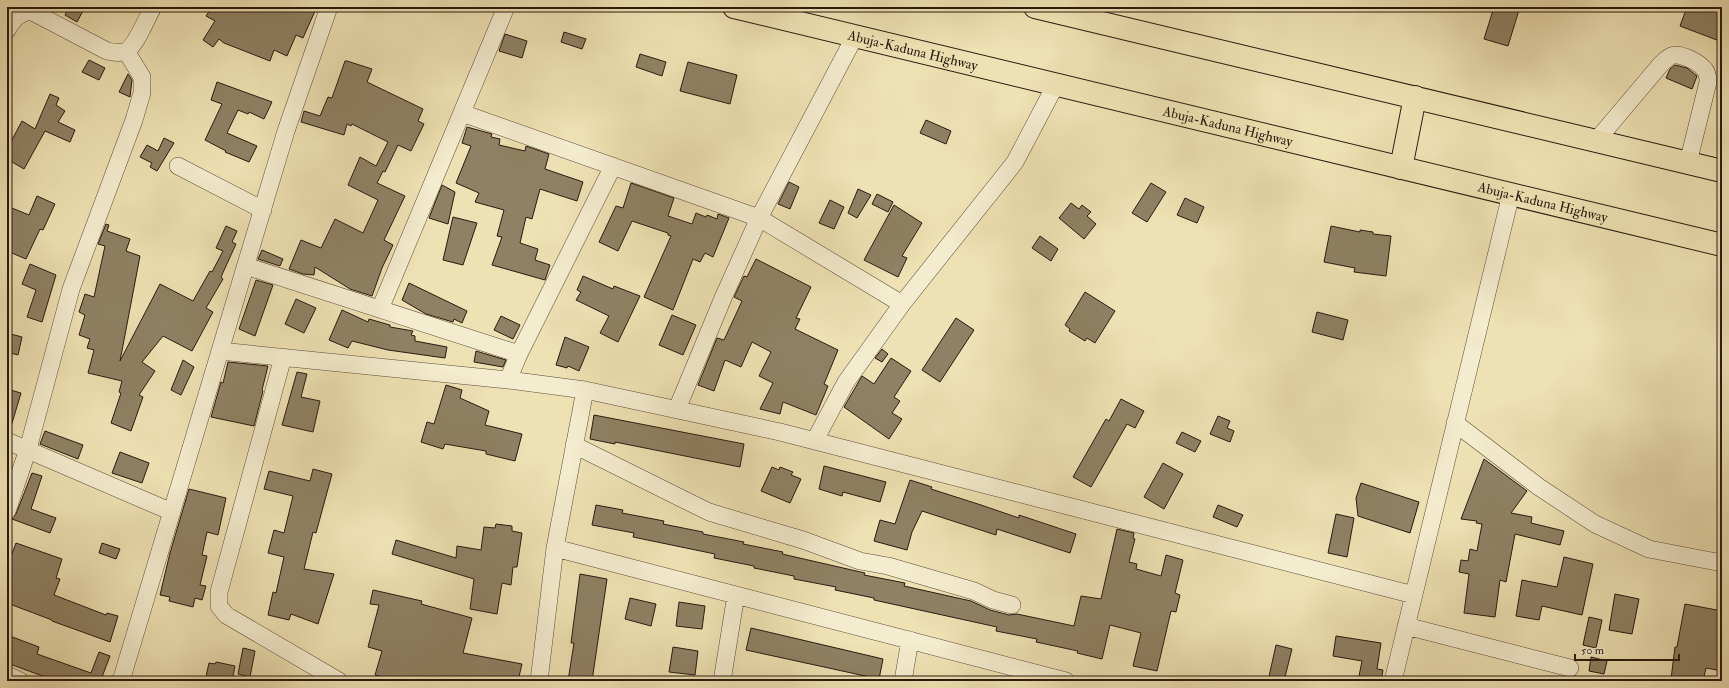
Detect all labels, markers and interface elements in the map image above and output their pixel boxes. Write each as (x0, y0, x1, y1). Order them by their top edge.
street label: Abuja-Kaduna Highway (845, 26, 980, 75)
street label: Abuja-Kaduna Highway (1160, 102, 1295, 151)
street label: Abuja-Kaduna Highway (1475, 178, 1610, 227)
scale bar (1575, 636, 1679, 662)
text: 50 m (1581, 643, 1605, 658)

